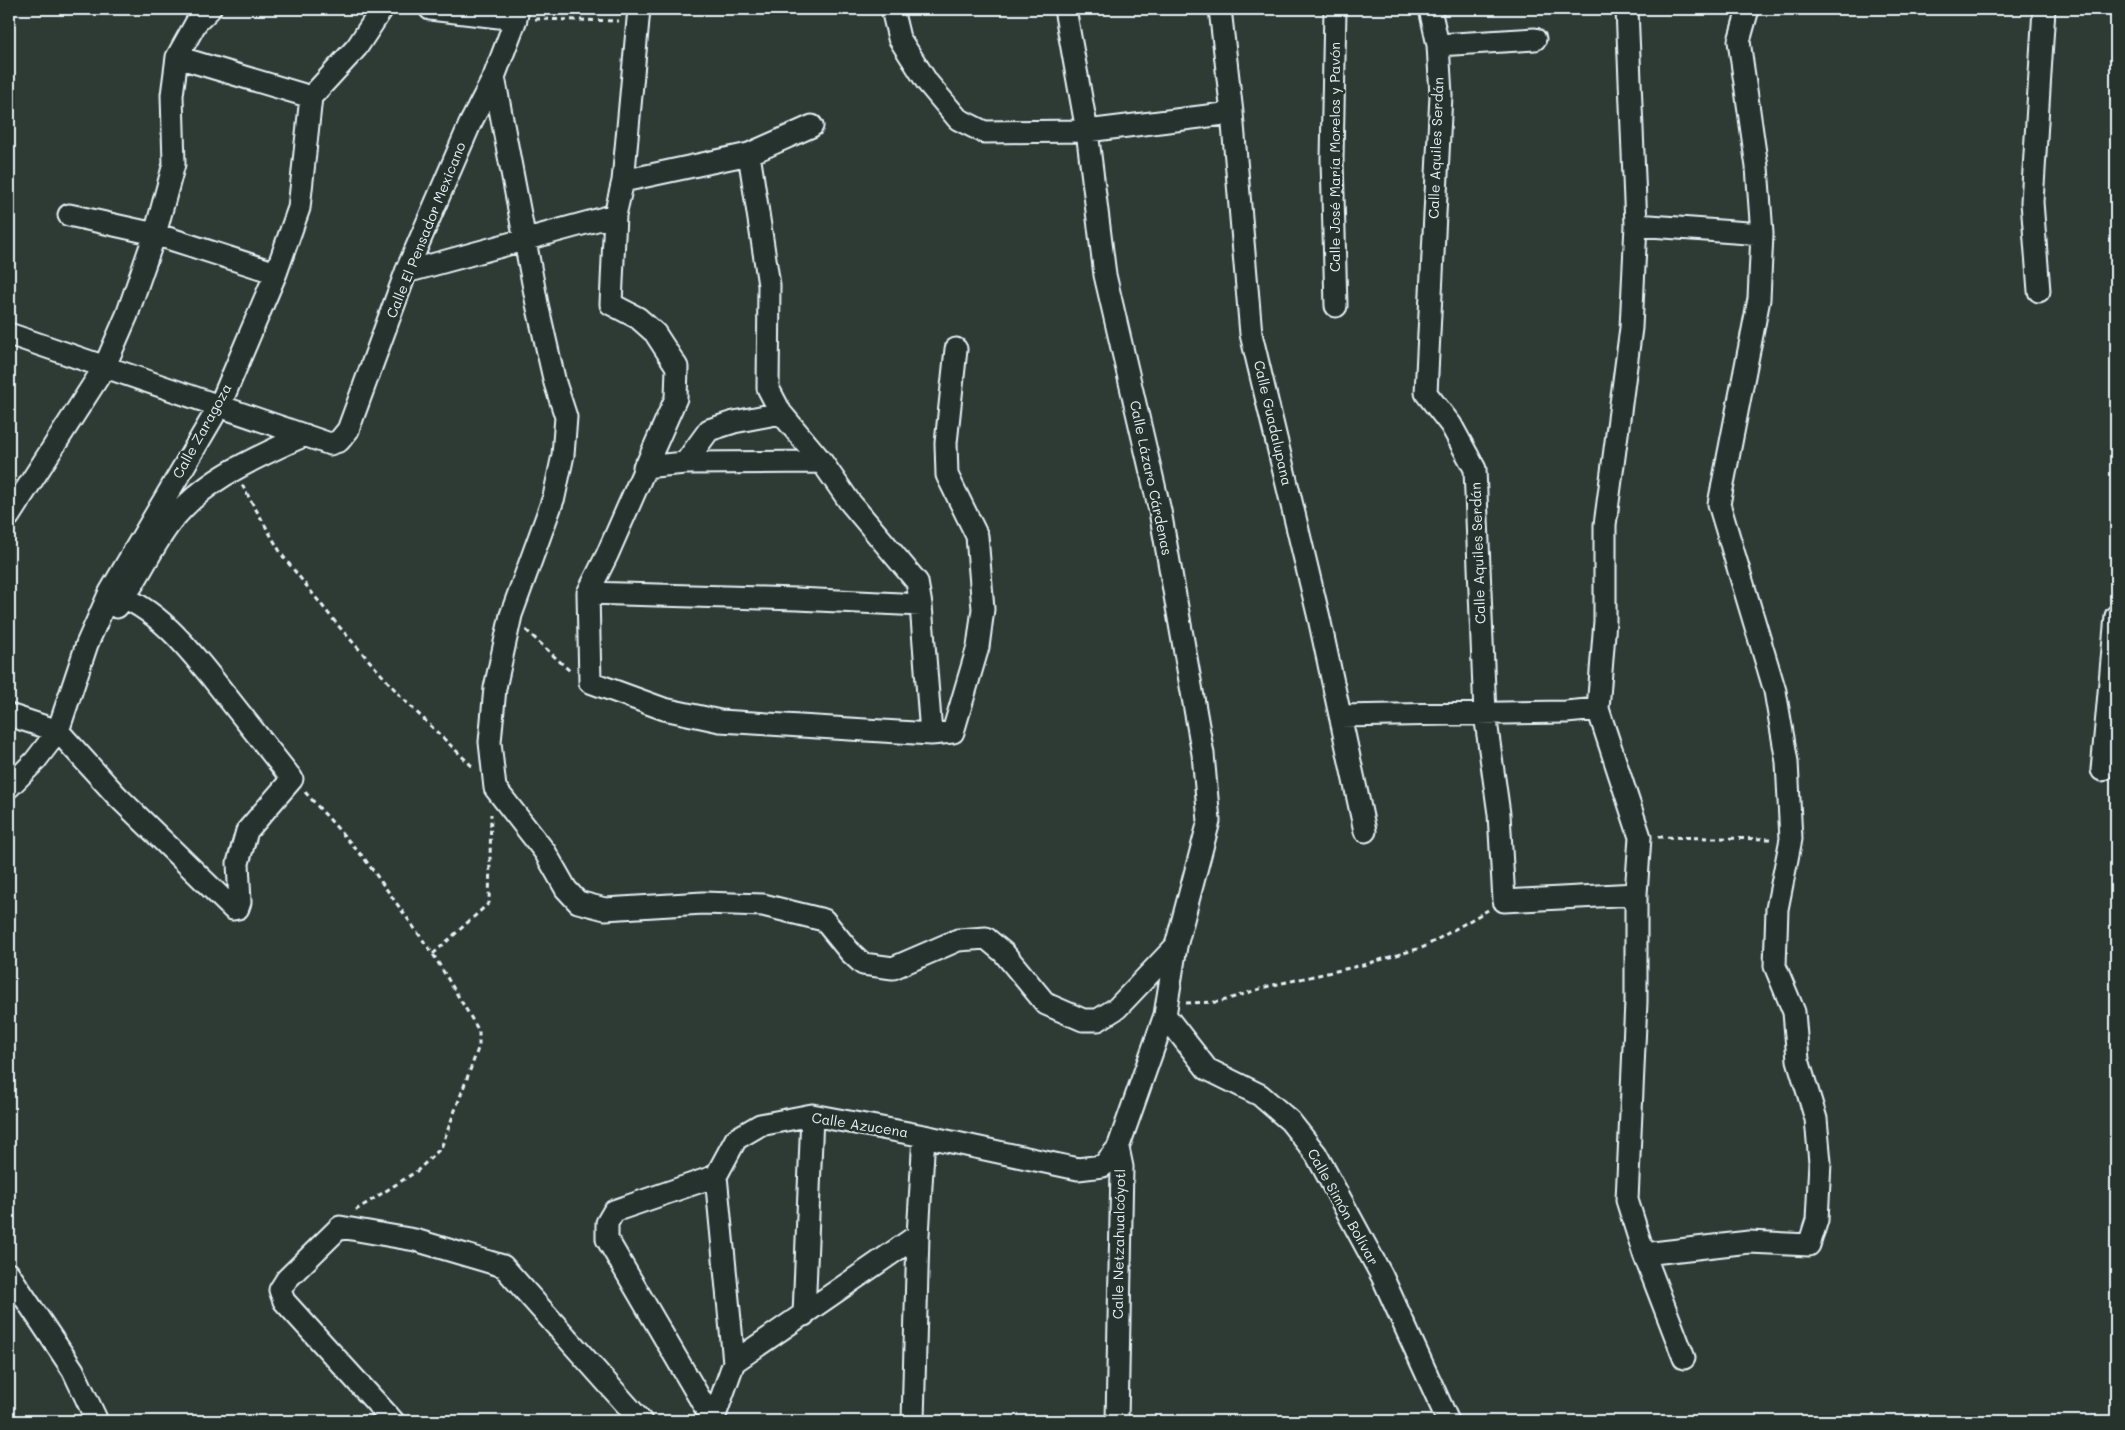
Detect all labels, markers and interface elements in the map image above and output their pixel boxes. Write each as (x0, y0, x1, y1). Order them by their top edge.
street label: Calle José María Morelos y Pavón (1325, 42, 1344, 272)
street label: Calle Aquiles Serdán (1424, 77, 1447, 219)
street label: Calle El Pensador Mexicano (381, 139, 470, 321)
street label: Calle Guadalupana (1250, 358, 1297, 488)
street label: Calle Zaragoza (168, 380, 235, 482)
street label: Calle Lázaro Cárdenas (1126, 399, 1177, 557)
street label: Calle Aquiles Serdán (1466, 482, 1489, 624)
street label: Calle Azucena (810, 1108, 910, 1142)
street label: Calle Simón Bolívar (1303, 1145, 1383, 1269)
street label: Calle Netzahualcóyotl (1108, 1169, 1129, 1319)

